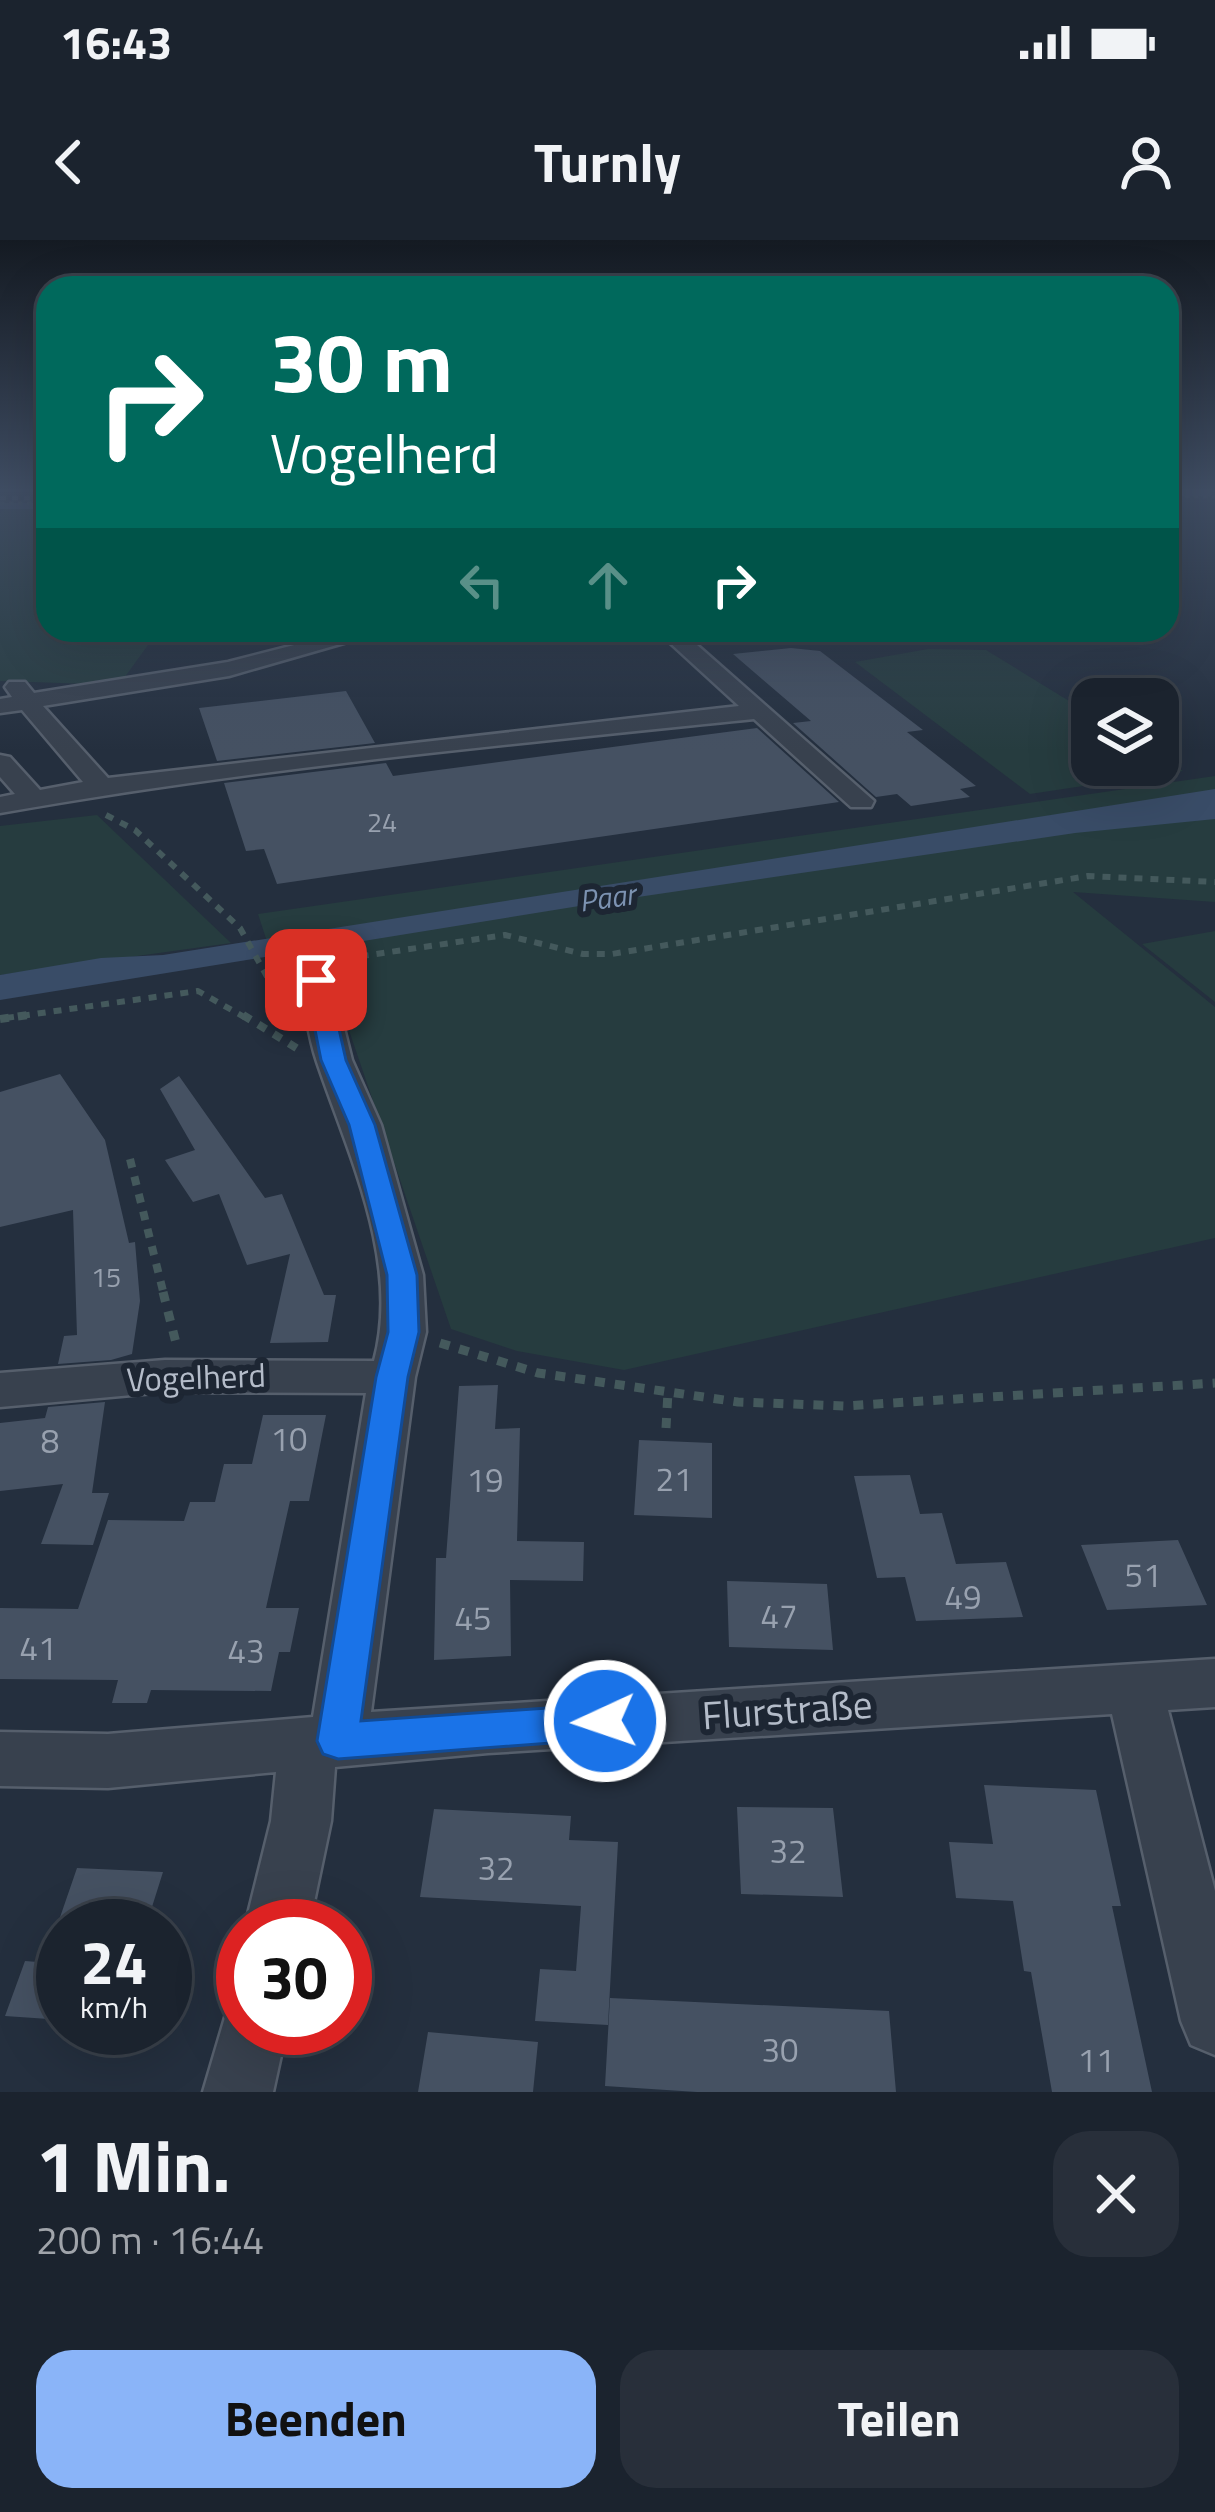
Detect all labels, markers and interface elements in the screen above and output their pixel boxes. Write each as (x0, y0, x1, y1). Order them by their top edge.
text: 16:43 (60, 8, 172, 76)
text: Turnly (534, 121, 681, 203)
icon: back (36, 129, 102, 195)
icon: person (1113, 129, 1179, 195)
text: 30 m (270, 297, 453, 425)
icon: right (72, 324, 228, 480)
text: Vogelherd (270, 412, 499, 494)
icon: left (449, 552, 515, 618)
icon: ahead (575, 552, 641, 618)
icon: right (701, 552, 767, 618)
map controls (1071, 678, 1179, 786)
button: layers (1071, 678, 1179, 786)
house number: 24 (367, 801, 397, 842)
water label: Paar (576, 870, 641, 924)
pin (265, 929, 367, 1031)
icon: arrive (283, 947, 349, 1013)
house number: 15 (91, 1256, 121, 1297)
street label: Vogelherd (125, 1350, 267, 1404)
house number: 10 (271, 1414, 307, 1464)
house number: 8 (41, 1416, 59, 1466)
house number: 21 (656, 1454, 692, 1504)
house number: 19 (467, 1455, 503, 1505)
house number: 51 (1125, 1550, 1161, 1600)
house number: 49 (945, 1572, 981, 1622)
house number: 47 (761, 1591, 797, 1641)
house number: 45 (455, 1593, 491, 1643)
house number: 41 (20, 1623, 56, 1673)
house number: 43 (228, 1626, 264, 1676)
position arrow (542, 1658, 668, 1784)
street label: Flurstraße (700, 1674, 874, 1744)
house number: 32 (770, 1826, 806, 1876)
house number: 32 (478, 1843, 514, 1893)
speed limit sign: 30 (216, 1899, 372, 2055)
text: 24 (80, 1916, 148, 2007)
text: km/h (80, 1984, 148, 2030)
house number: 30 (762, 2025, 798, 2075)
house number: 11 (1078, 2035, 1114, 2085)
text: 1 Min. (36, 2110, 231, 2220)
button: close (1053, 2131, 1179, 2257)
text: 200 m · 16:44 (36, 2210, 264, 2269)
button: Beenden (36, 2350, 596, 2488)
button: Teilen (620, 2350, 1179, 2488)

